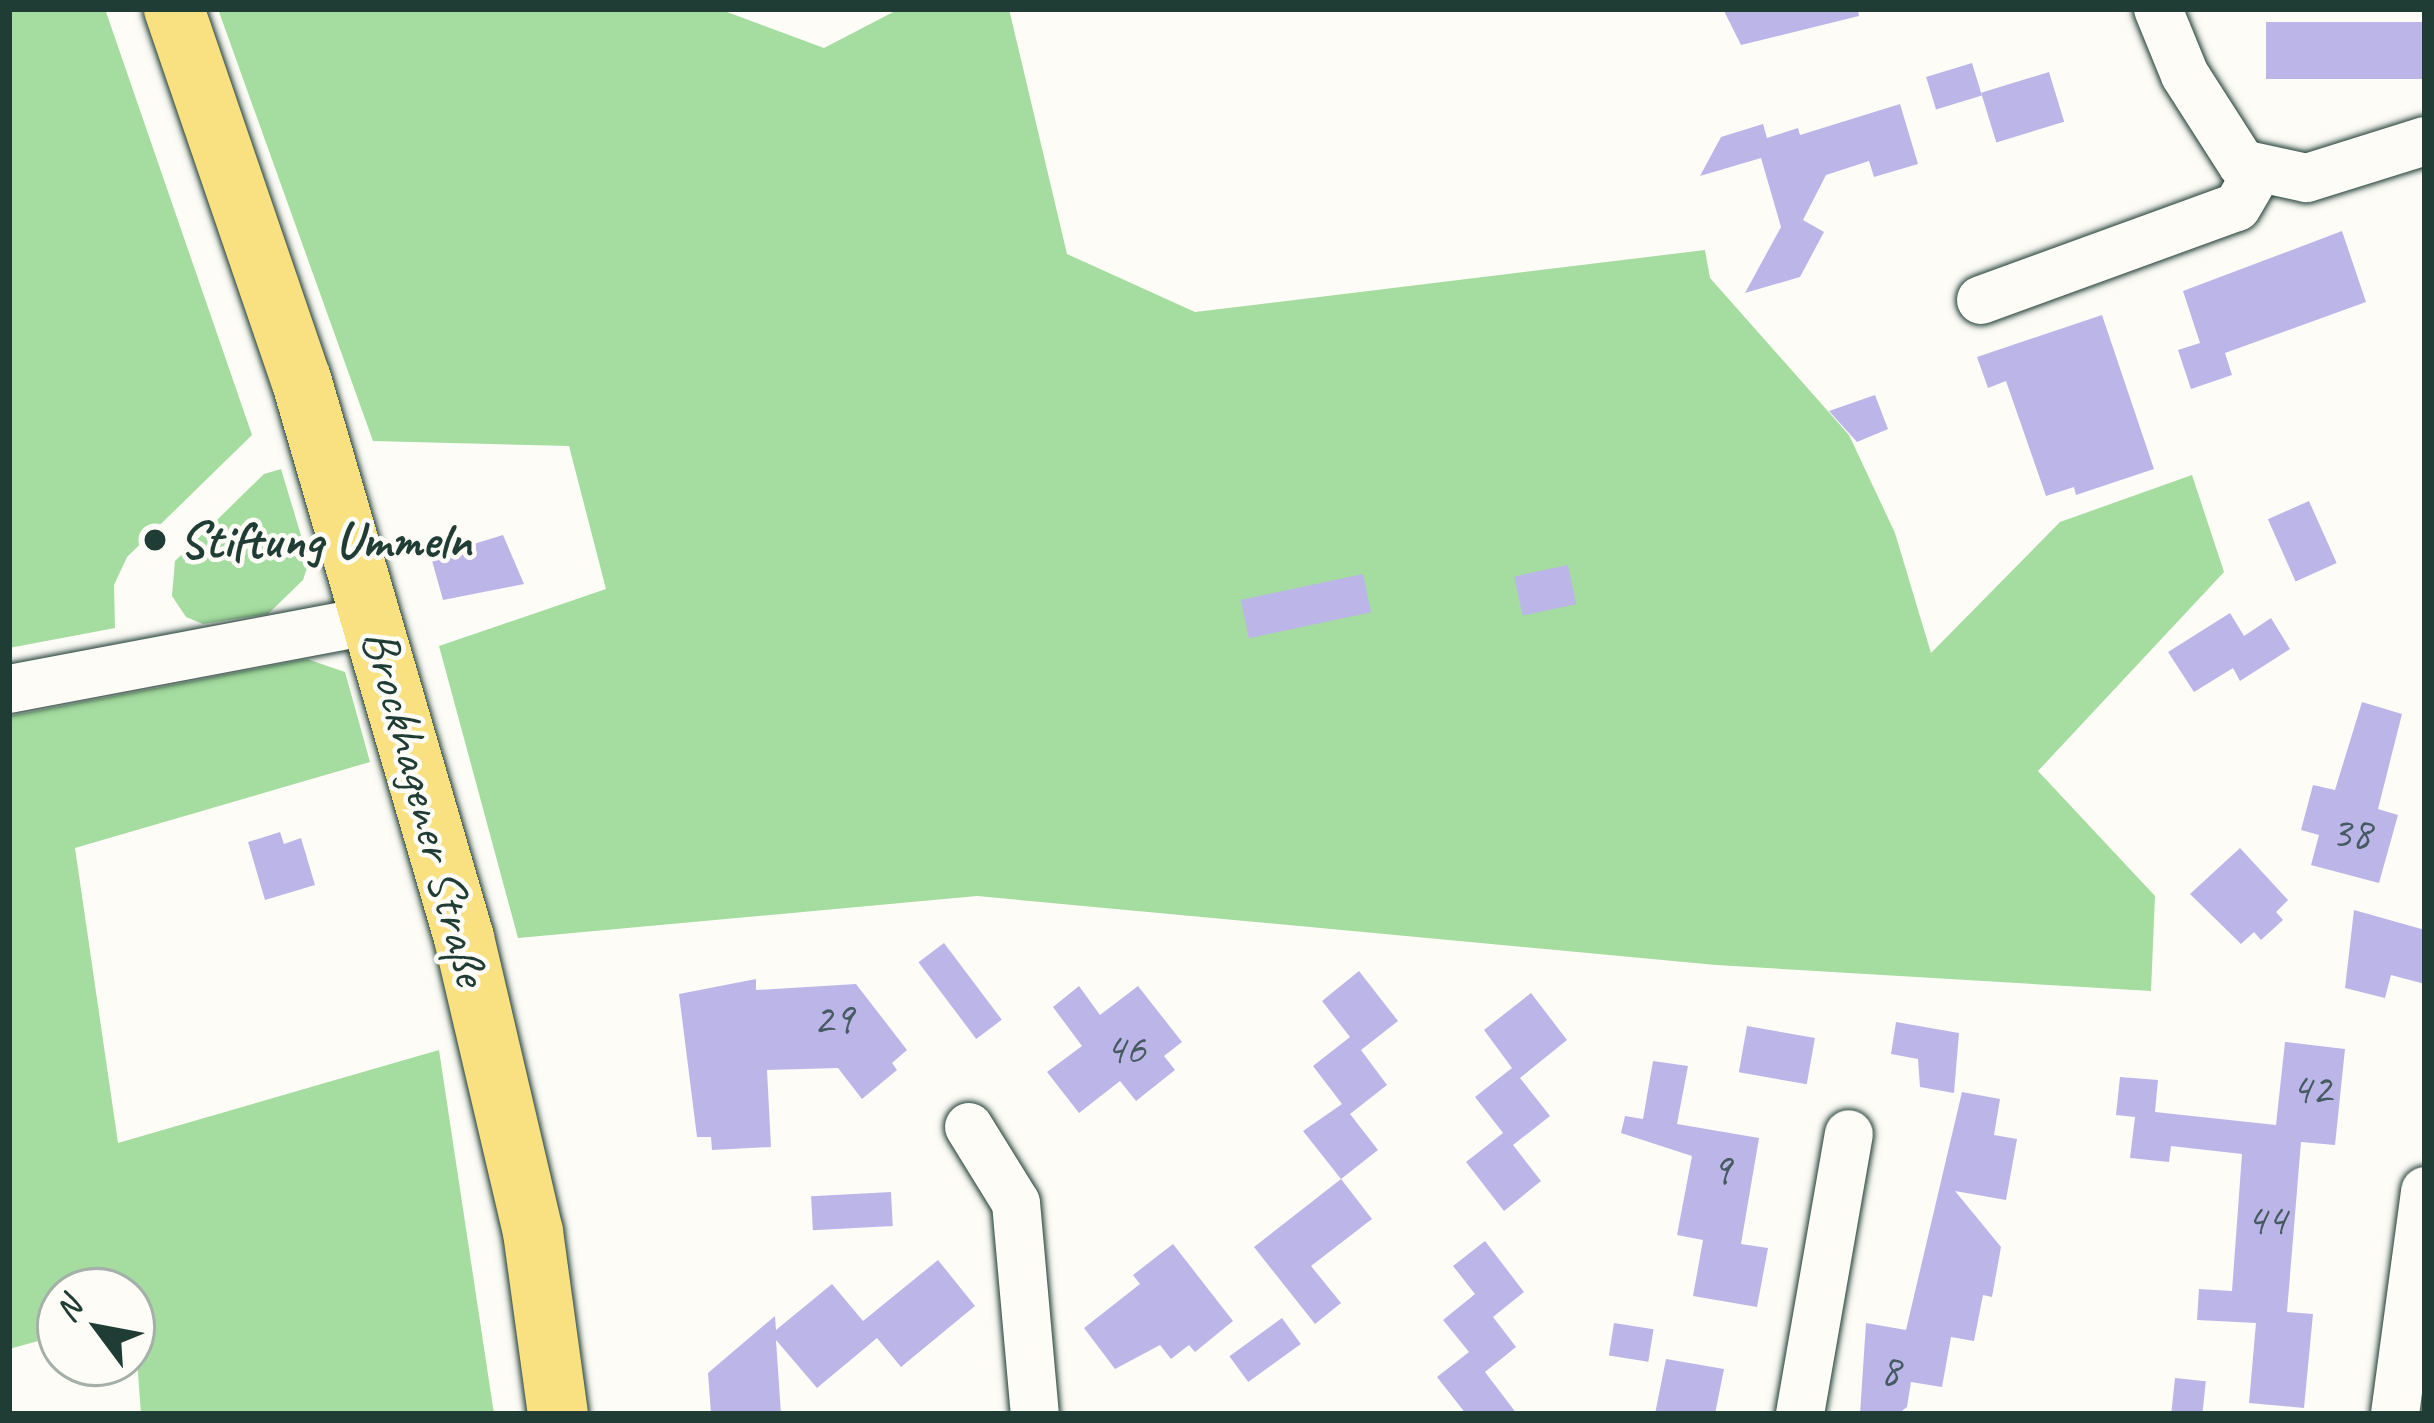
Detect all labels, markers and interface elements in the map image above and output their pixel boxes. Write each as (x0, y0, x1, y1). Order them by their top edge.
place label: Stiftung Ummeln (179, 509, 471, 571)
marker: Stiftung Ummeln (142, 527, 168, 553)
street label: Brockhagener Straße (349, 621, 503, 993)
house number: 38 (2331, 806, 2371, 860)
house number: 29 (813, 992, 853, 1046)
house number: 46 (1105, 1022, 1145, 1076)
house number: 42 (2291, 1062, 2331, 1116)
house number: 9 (1711, 1143, 1731, 1197)
house number: 44 (2246, 1193, 2286, 1247)
north arrow (36, 1267, 156, 1387)
text: N (45, 1290, 91, 1329)
house number: 8 (1880, 1343, 1900, 1397)

